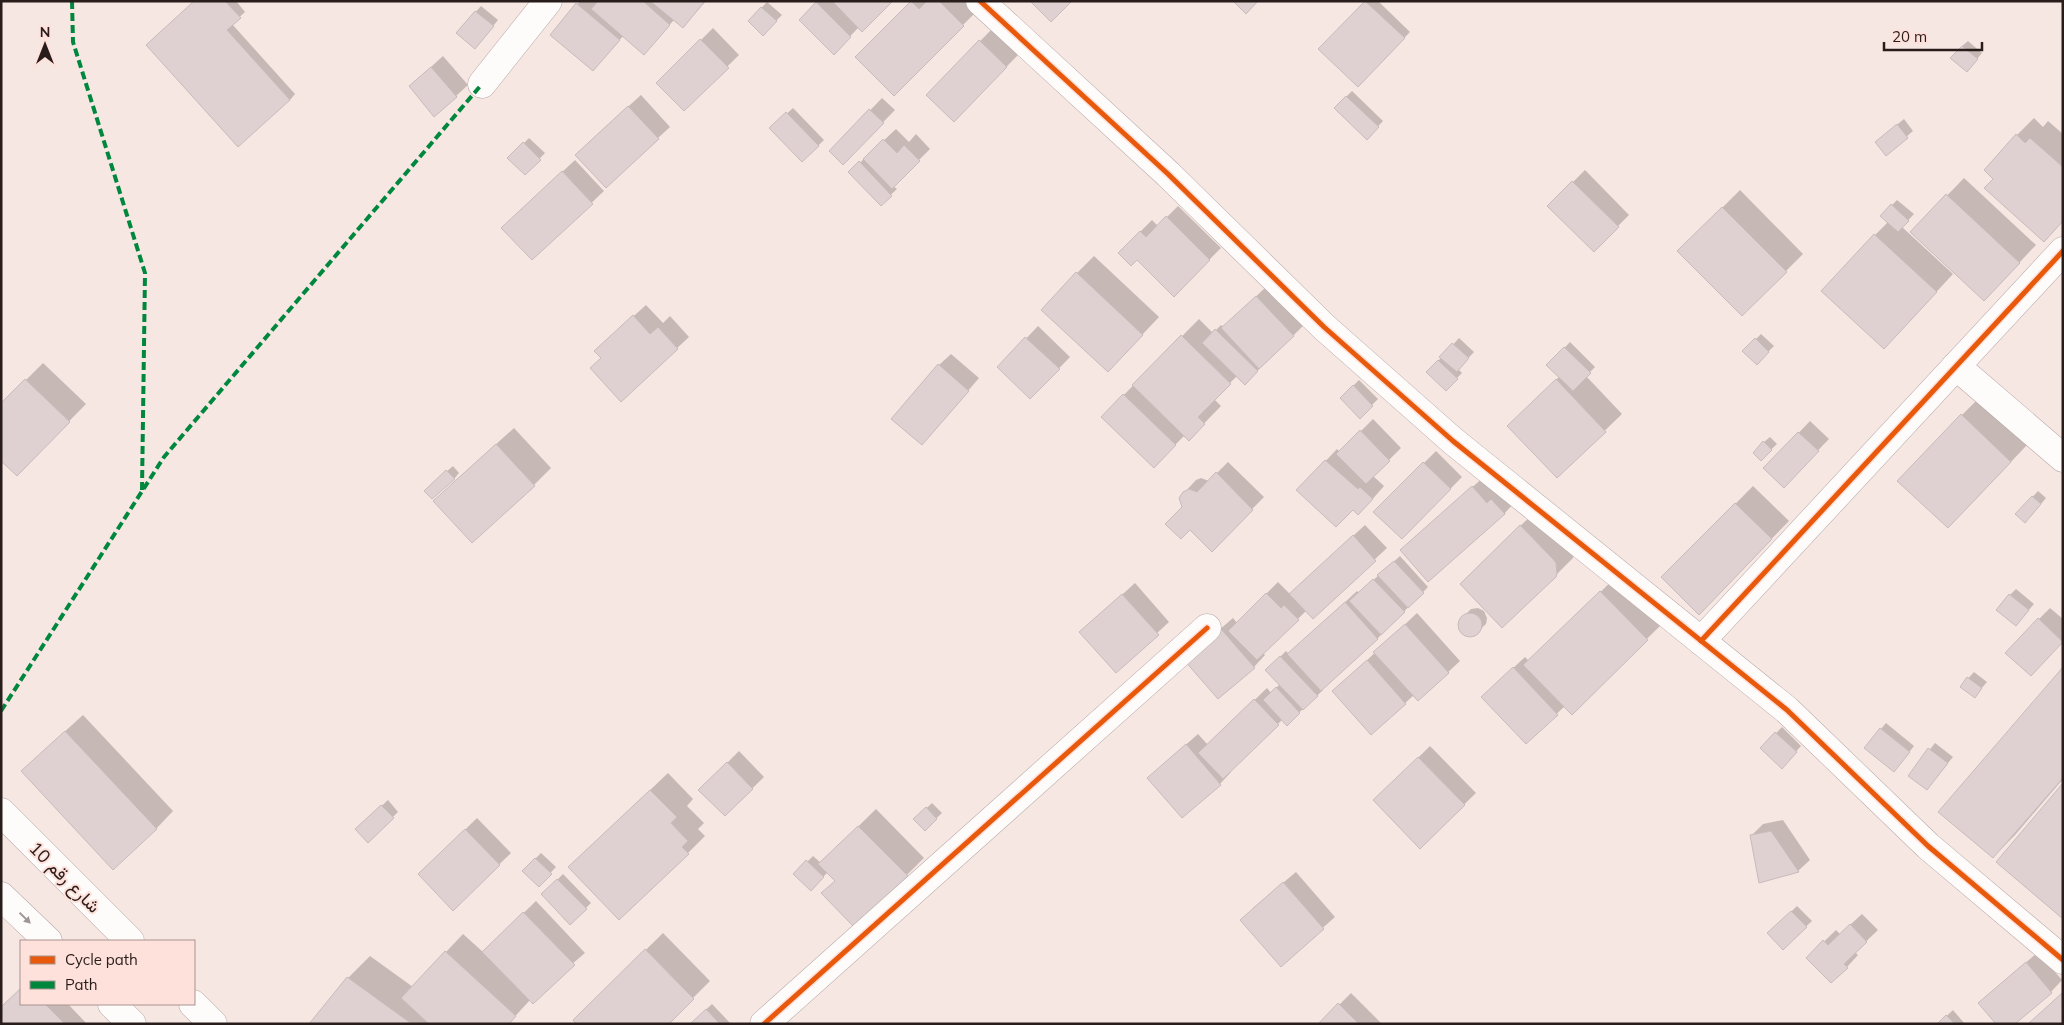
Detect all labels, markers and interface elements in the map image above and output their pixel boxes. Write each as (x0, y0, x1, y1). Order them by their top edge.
north arrow (20, 20, 70, 70)
scale bar (1884, 20, 1982, 52)
text: N (40, 23, 50, 41)
text: 20 m (1892, 27, 1927, 46)
street label: شارع رقم 10 (24, 836, 106, 918)
one-way arrow (18, 912, 30, 924)
legend (20, 940, 195, 1005)
text: Cycle path (65, 950, 138, 969)
text: Path (65, 975, 97, 994)

